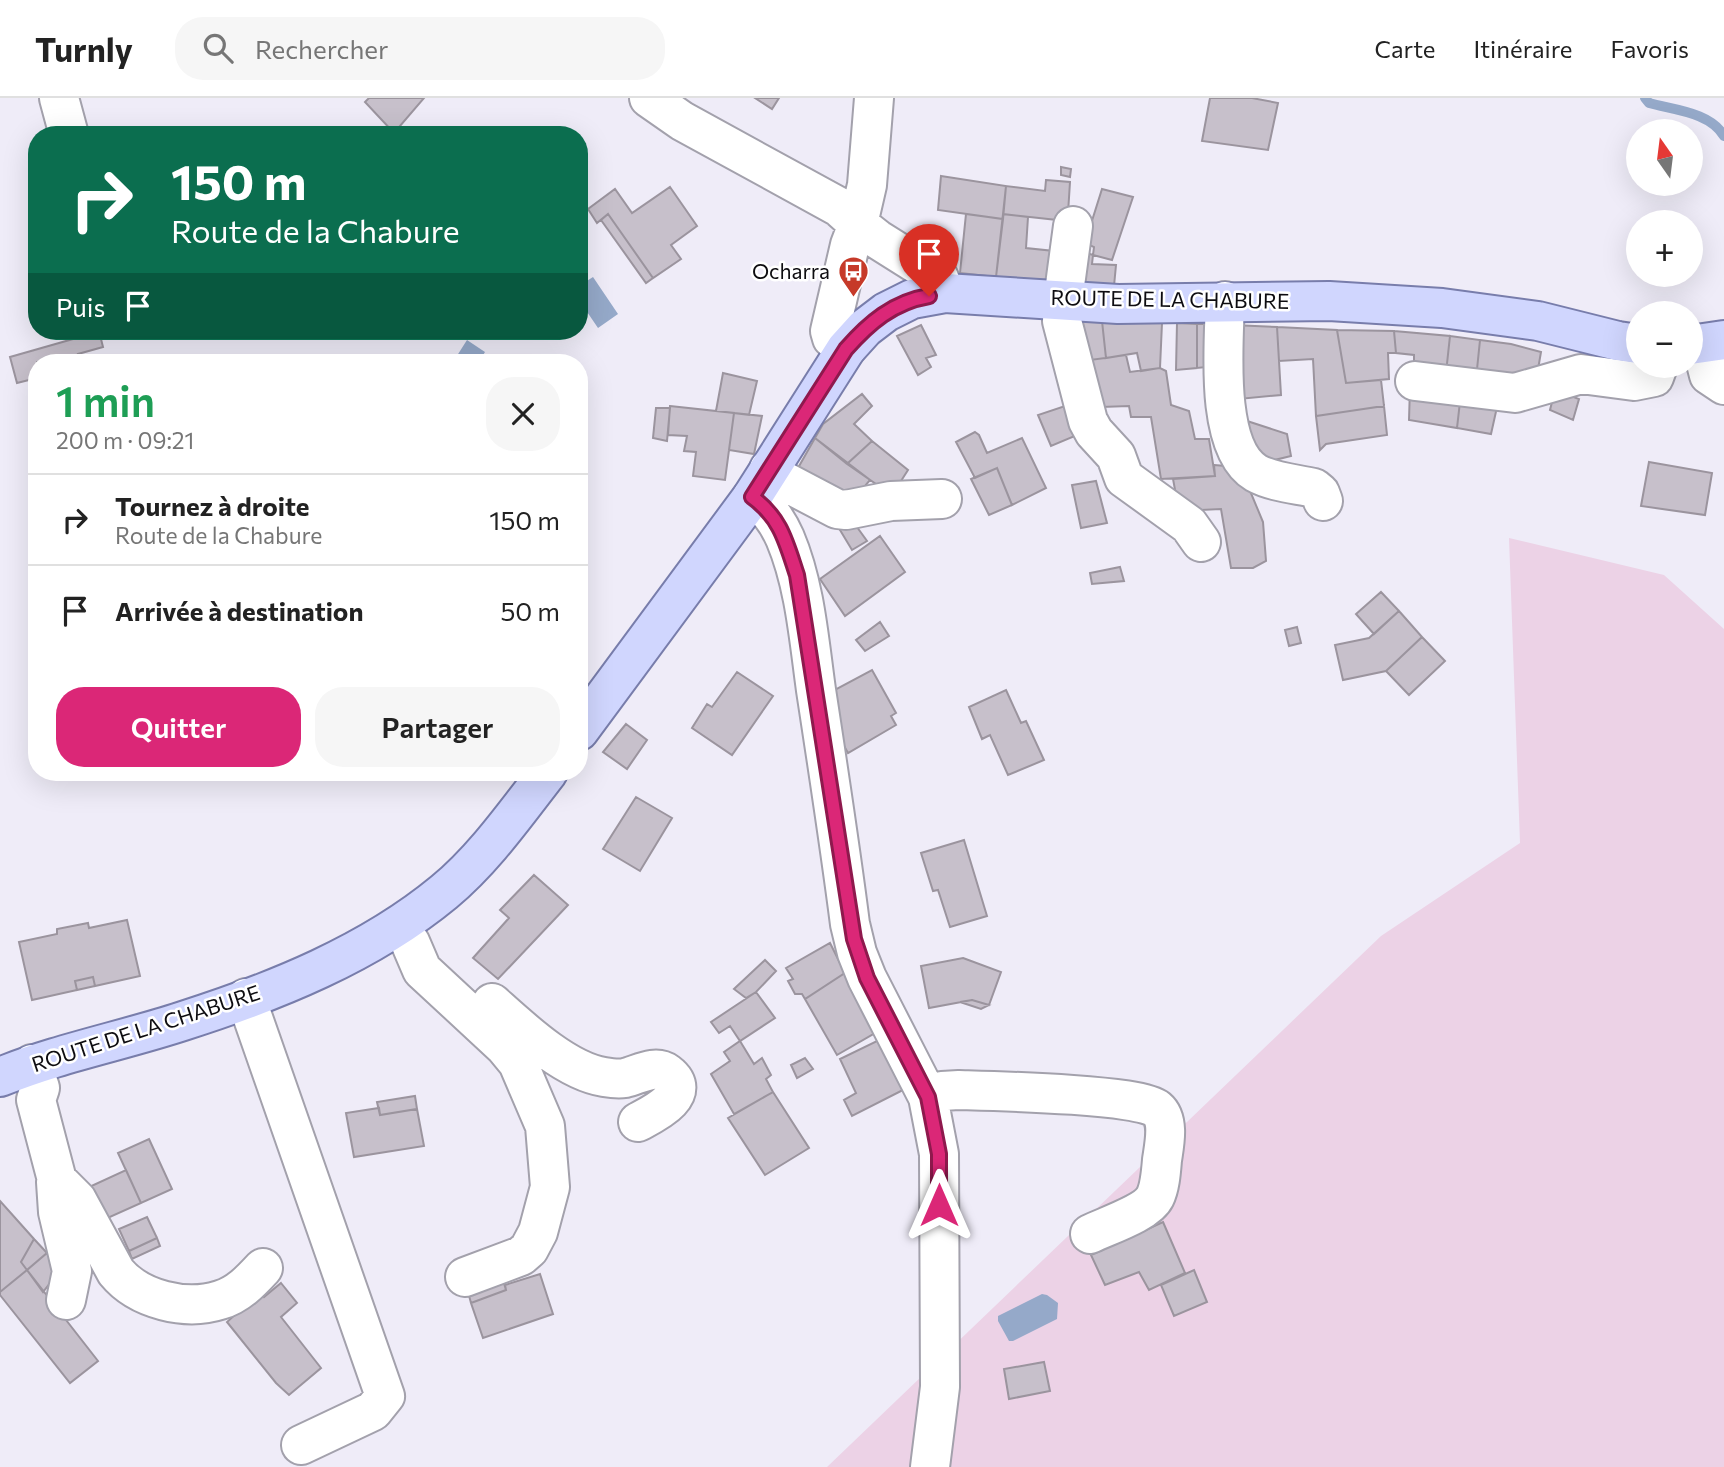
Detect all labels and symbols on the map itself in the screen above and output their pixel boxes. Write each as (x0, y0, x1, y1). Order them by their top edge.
north arrow (1626, 119, 1703, 196)
pin (899, 224, 959, 296)
bus stop icon: Ocharra (836, 255, 870, 299)
place label: Ocharra (752, 258, 830, 283)
street label: ROUTE DE LA CHABURE (1050, 284, 1290, 313)
street label: ROUTE DE LA CHABURE (28, 979, 263, 1076)
position arrow (902, 1168, 976, 1242)

